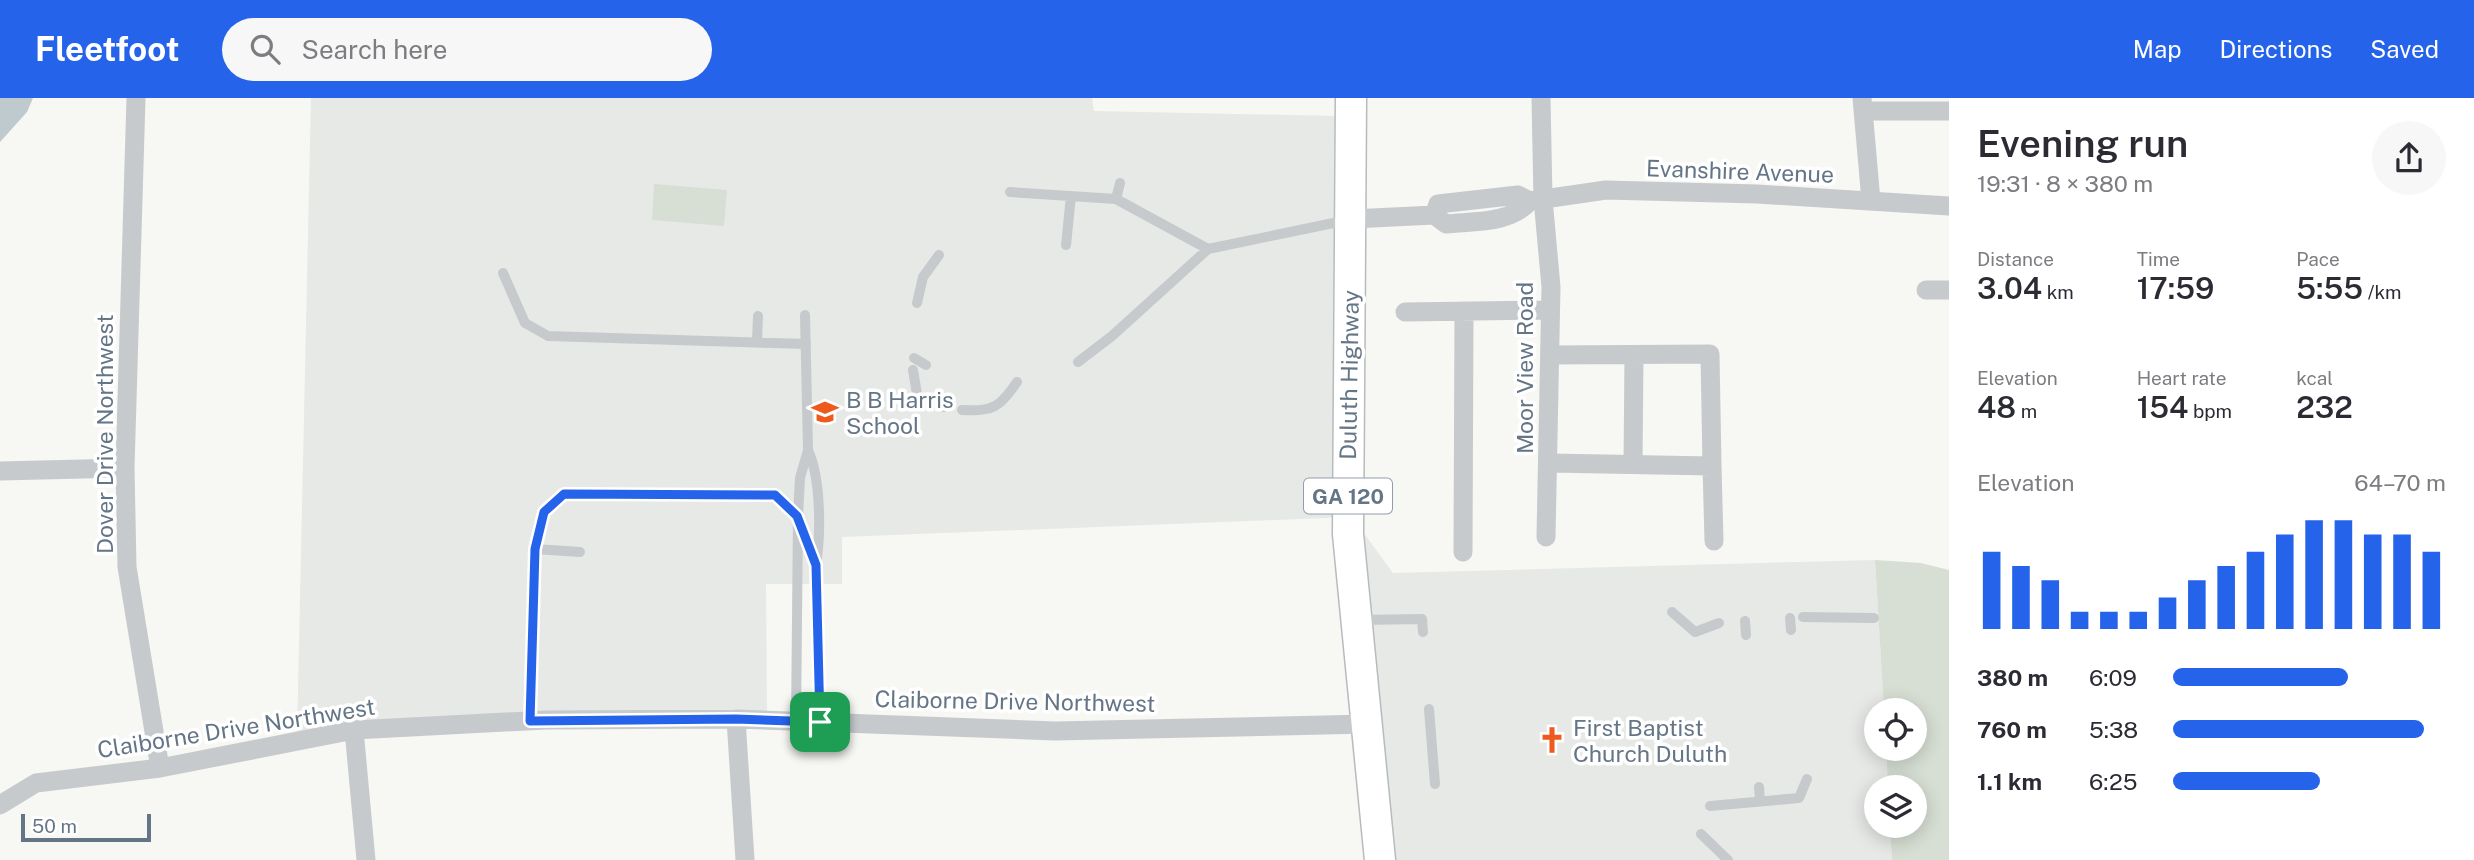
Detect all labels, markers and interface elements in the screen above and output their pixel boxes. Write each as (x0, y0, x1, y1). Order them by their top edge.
search box (222, 18, 712, 81)
text: Fleetfoot (35, 30, 180, 68)
icon: search (246, 30, 284, 68)
text: Search here (302, 34, 448, 65)
text: Map (2133, 35, 2182, 63)
text: Directions (2220, 35, 2332, 63)
text: Saved (2370, 35, 2439, 63)
text: Evening run (1977, 121, 2188, 166)
button: share (2372, 121, 2446, 195)
street label: Evanshire Avenue (1646, 154, 1834, 188)
text: 19:31 · 8 × 380 m (1977, 170, 2153, 197)
text: Distance (1977, 248, 2054, 270)
text: Time (2137, 248, 2180, 270)
text: Pace (2296, 248, 2340, 270)
text: 3.04 (1977, 270, 2042, 306)
text: 17:59 (2137, 270, 2214, 306)
text: 5:55 (2296, 270, 2363, 306)
text: km (2042, 281, 2074, 303)
text: /km (2363, 281, 2402, 303)
street label: Moor View Road (1511, 282, 1538, 454)
street label: Duluth Highway (1334, 290, 1364, 460)
street label: Dover Drive Northwest (91, 314, 118, 554)
text: Elevation (1977, 367, 2058, 389)
text: Heart rate (2137, 367, 2226, 389)
text: kcal (2296, 367, 2333, 389)
place label: B B Harris School (846, 386, 954, 439)
text: 48 (1977, 389, 2016, 425)
text: 154 (2137, 389, 2188, 425)
text: 232 (2296, 389, 2353, 425)
school or university icon: B B Harris School (810, 397, 840, 427)
text: m (2016, 400, 2037, 422)
text: bpm (2188, 400, 2232, 422)
text: Elevation (1977, 469, 2075, 496)
text: 64–70 m (2354, 469, 2446, 496)
road number: GA 120 (1304, 478, 1392, 514)
text: 380 m (1977, 664, 2048, 691)
text: 6:09 (2089, 664, 2137, 691)
street label: Claiborne Drive Northwest (874, 685, 1156, 717)
pin (790, 692, 850, 752)
street label: Claiborne Drive Northwest (95, 693, 377, 763)
map controls (1864, 698, 1927, 838)
button: locate (1864, 698, 1927, 761)
icon: arrive (801, 703, 839, 741)
place label: First Baptist Church Duluth (1573, 714, 1727, 767)
text: 760 m (1977, 716, 2047, 743)
text: 5:38 (2089, 716, 2138, 743)
church icon: First Baptist Church Duluth (1537, 725, 1567, 755)
text: 1.1 km (1977, 768, 2042, 795)
text: 6:25 (2089, 768, 2137, 795)
button: layers (1864, 775, 1927, 838)
scale bar (21, 811, 150, 843)
text: 50 m (32, 815, 77, 837)

